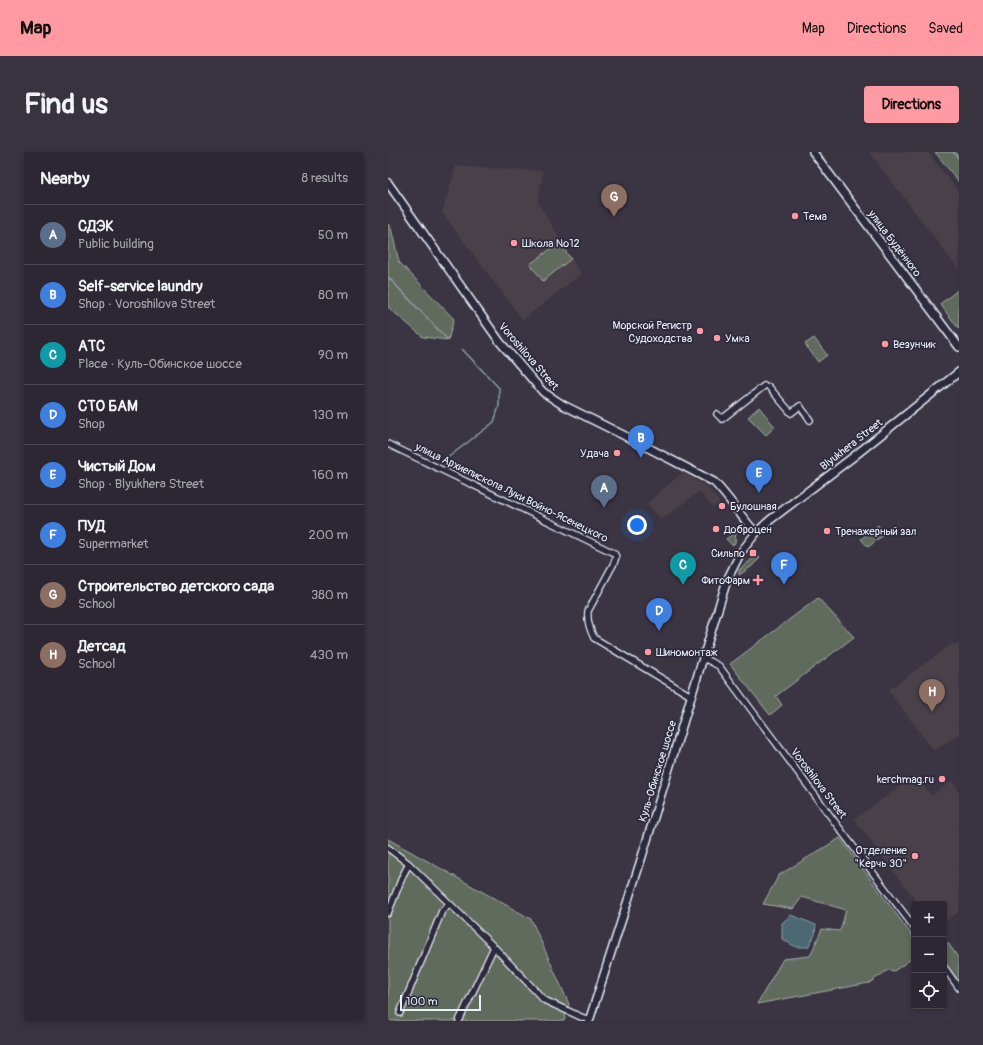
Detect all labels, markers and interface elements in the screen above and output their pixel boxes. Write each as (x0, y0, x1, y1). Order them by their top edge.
text: Map (20, 16, 51, 40)
text: Map (802, 20, 825, 37)
text: Directions (847, 20, 906, 37)
text: Saved (928, 20, 963, 37)
button: Directions (864, 86, 959, 123)
text: Find us (24, 87, 108, 122)
text: Nearby (40, 168, 89, 189)
text: 8 results (302, 170, 348, 186)
pin: G (601, 184, 627, 217)
street label: улица Будённого (865, 207, 924, 279)
place label: Тема (803, 210, 827, 223)
marker: Тема (790, 211, 800, 221)
text: СДЭК (78, 217, 114, 236)
text: A (49, 227, 57, 243)
text: 50 m (318, 227, 348, 243)
text: Public building (78, 236, 154, 252)
place label: Школа №12 (522, 237, 580, 250)
marker: Школа №12 (509, 238, 519, 248)
text: Self-service laundry (78, 277, 203, 296)
text: B (49, 287, 57, 303)
text: 80 m (318, 287, 348, 303)
text: Shop · Voroshilova Street (78, 296, 215, 312)
place label: Морской Регистр Судоходства (613, 319, 692, 345)
street label: Voroshilova Street (496, 320, 562, 393)
marker: Морской Регистр Судоходства (695, 326, 705, 336)
place label: Умка (725, 332, 750, 345)
marker: Умка (712, 333, 722, 343)
text: АТС (78, 337, 105, 356)
place label: Везунчик (893, 338, 937, 351)
marker: Везунчик (880, 339, 890, 349)
text: C (49, 347, 57, 363)
text: 90 m (318, 347, 348, 363)
text: Place · Куль-Обинское шоссе (78, 356, 242, 372)
text: СТО БАМ (78, 397, 138, 416)
text: D (49, 407, 57, 423)
text: 130 m (312, 407, 348, 423)
text: Shop (78, 416, 105, 432)
street label: Blyukhera Street (818, 416, 886, 473)
pin: B (628, 425, 654, 458)
street label: улица Архиепископа Луки Войно-Ясенецкого (412, 440, 610, 545)
place label: Удача (580, 447, 609, 460)
marker: Удача (612, 448, 622, 458)
text: Чистый Дом (78, 457, 156, 476)
pin: E (746, 460, 772, 493)
text: E (50, 467, 56, 483)
text: 160 m (312, 467, 348, 483)
pin: A (591, 475, 617, 508)
text: Shop · Blyukhera Street (78, 476, 204, 492)
place label: Булошная (730, 500, 777, 513)
marker: Булошная (717, 501, 727, 511)
your location (627, 515, 647, 535)
text: ПУД (78, 517, 105, 536)
place label: Доброцен (723, 523, 772, 536)
marker: Доброцен (711, 524, 721, 534)
place label: Тренажерный зал (835, 525, 917, 538)
marker: Тренажерный зал (822, 526, 832, 536)
text: F (49, 527, 57, 543)
text: 200 m (309, 527, 348, 543)
text: Supermarket (78, 536, 149, 552)
place label: Сильпо (711, 547, 745, 560)
marker: Сильпо (748, 548, 758, 558)
pin: C (670, 552, 696, 585)
pin: F (771, 552, 797, 585)
place label: ФитоФарм (701, 574, 750, 587)
marker: ФитоФарм (753, 575, 763, 585)
text: Строительство детского сада (78, 577, 274, 596)
text: G (49, 587, 57, 603)
text: 380 m (311, 587, 348, 603)
text: School (78, 596, 115, 612)
pin: D (646, 598, 672, 631)
text: Детсад (78, 637, 126, 656)
place label: Шиномонтаж (656, 646, 718, 659)
text: H (49, 647, 57, 663)
text: 430 m (310, 647, 348, 663)
marker: Шиномонтаж (643, 647, 653, 657)
text: School (78, 656, 115, 672)
pin: H (919, 679, 945, 712)
street label: Куль-Обинское шоссе (636, 718, 679, 823)
street label: Voroshilova Street (788, 745, 850, 822)
place label: kerchmag.ru (877, 773, 934, 786)
marker: kerchmag.ru (937, 774, 947, 784)
place label: Отделение "Керчь 30" (854, 844, 908, 870)
marker: Отделение "Керчь 30" (910, 851, 920, 861)
map controls (911, 901, 947, 1009)
button: + (911, 901, 947, 937)
button: − (911, 937, 947, 973)
button: locate (911, 973, 947, 1009)
scale bar (400, 993, 481, 1012)
text: 100 m (406, 995, 437, 1008)

